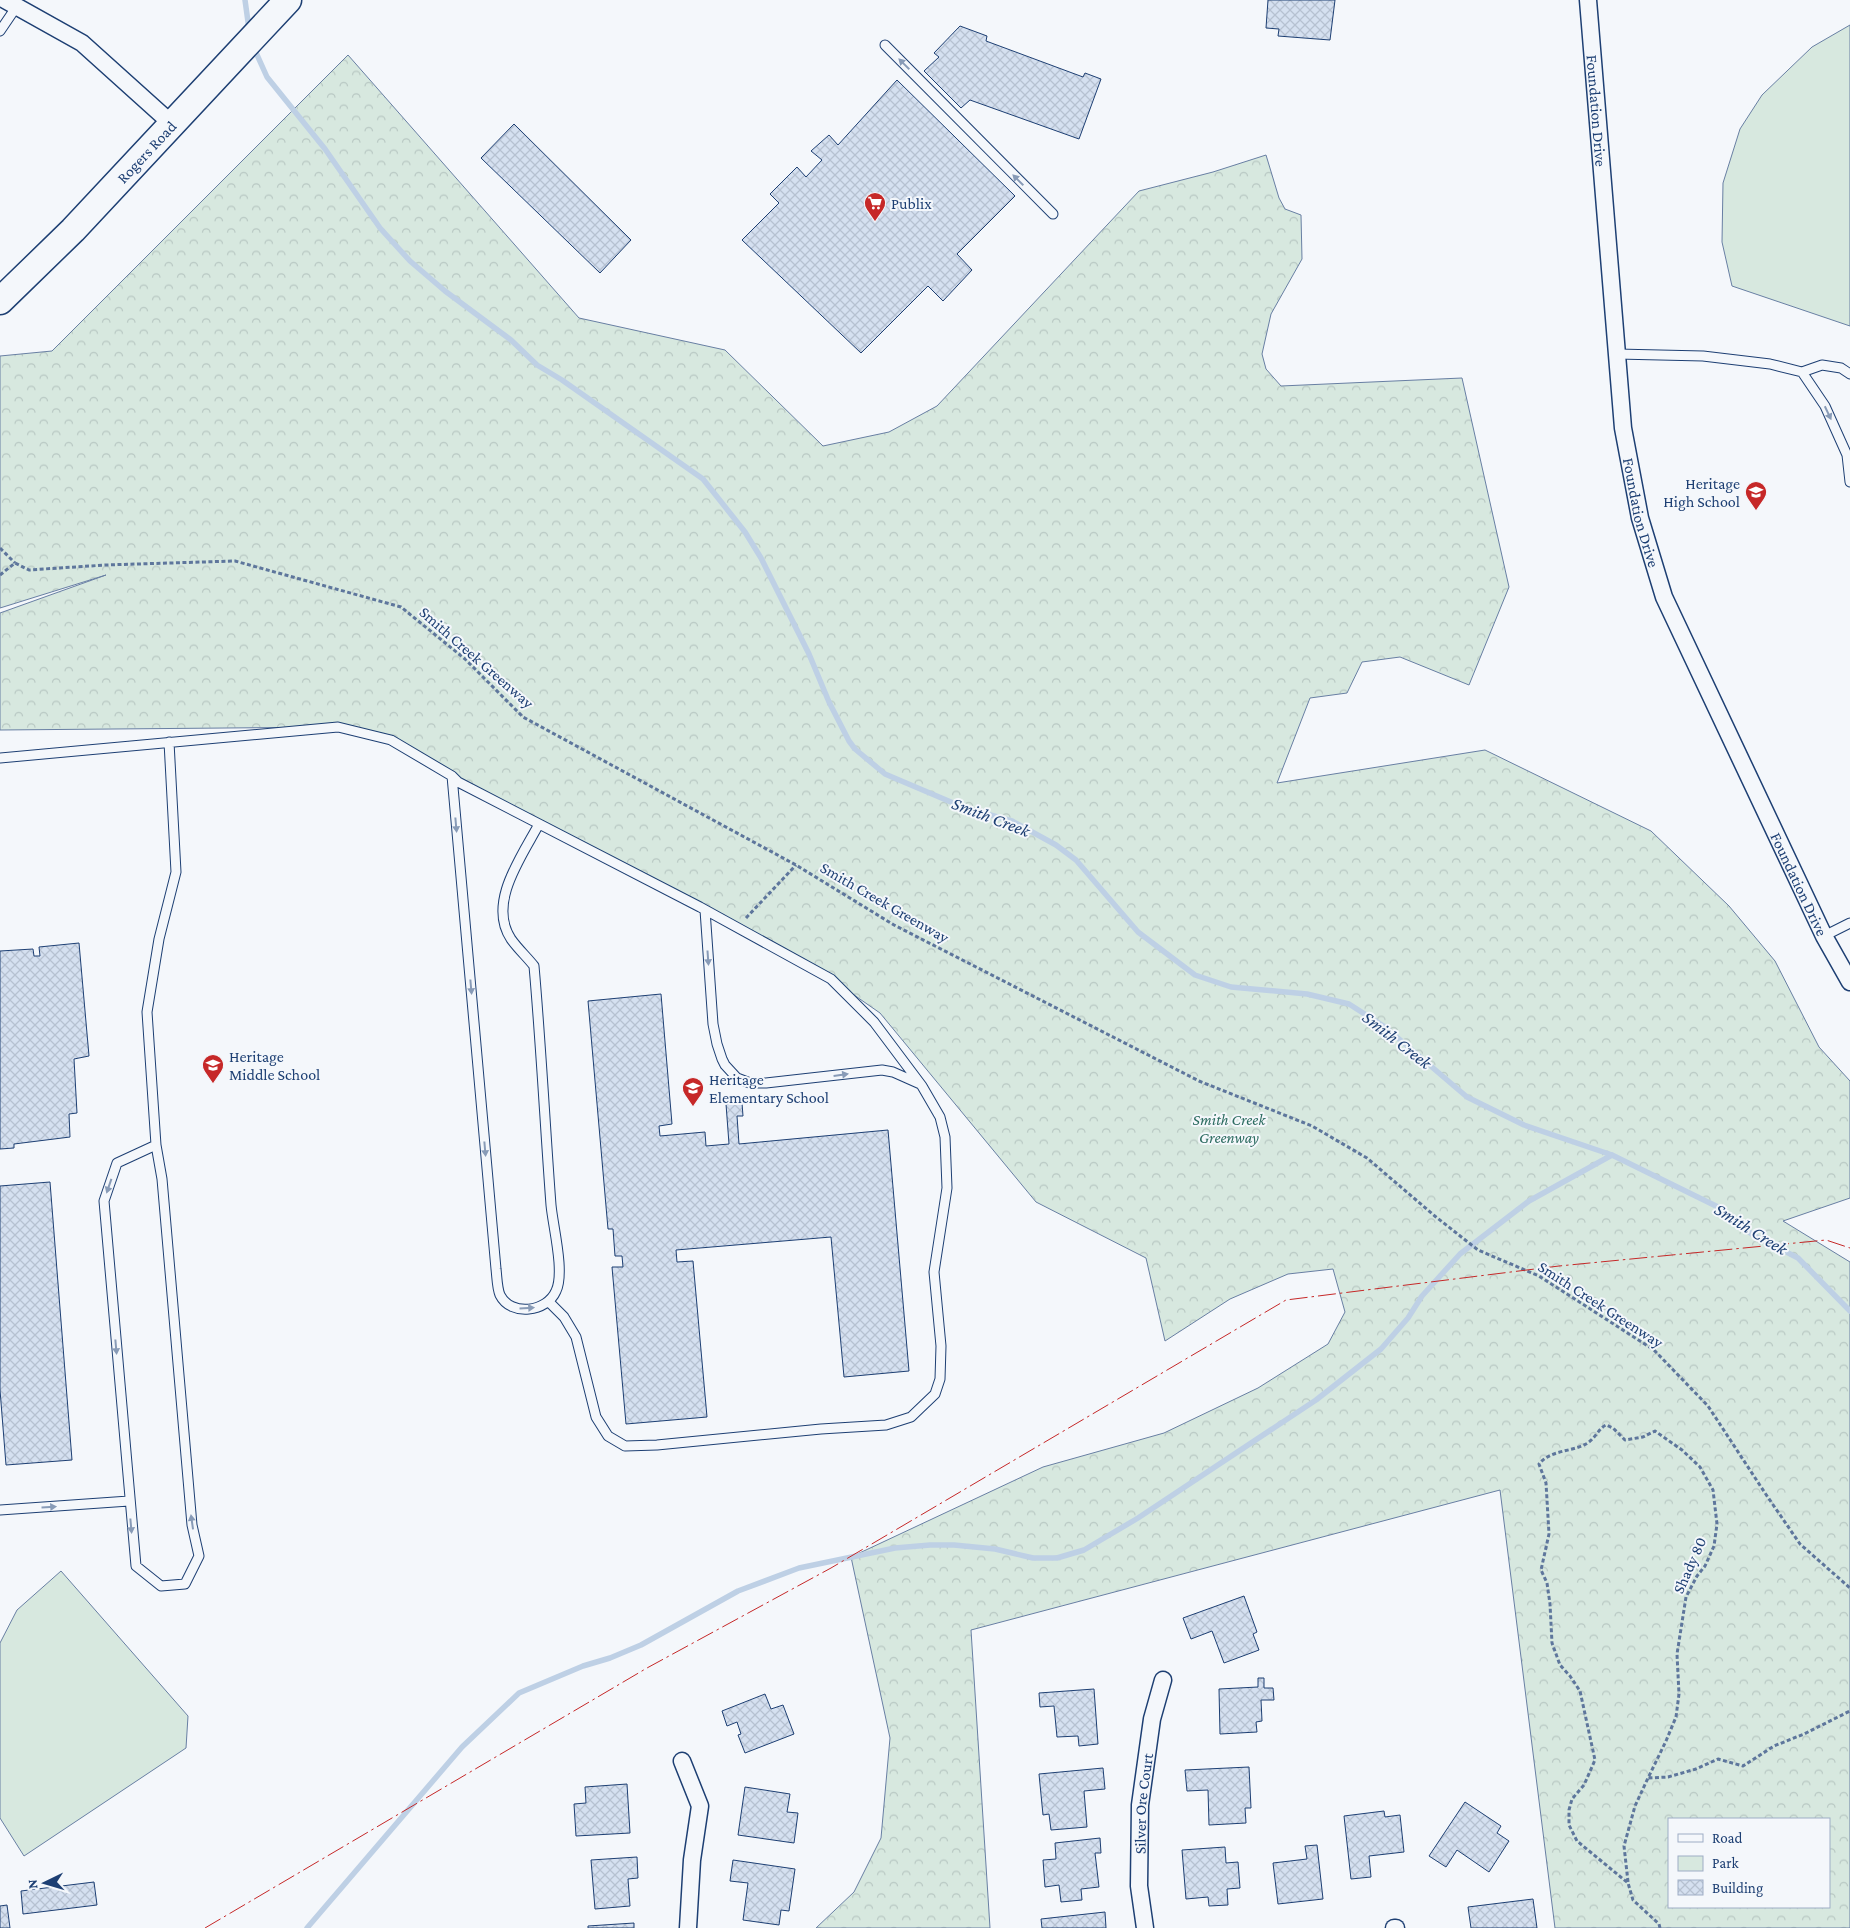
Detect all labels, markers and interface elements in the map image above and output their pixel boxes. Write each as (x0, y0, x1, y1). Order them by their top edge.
street label: Foundation Drive (1584, 54, 1610, 167)
one-way arrow (898, 59, 910, 71)
street label: Rogers Road (114, 117, 180, 187)
one-way arrow (1013, 174, 1025, 186)
supermarket icon: Publix (863, 191, 887, 222)
place label: Publix (891, 195, 932, 212)
one-way arrow (1824, 405, 1832, 420)
street label: Foundation Drive (1620, 456, 1663, 569)
place label: Heritage High School (1663, 475, 1740, 511)
school or university icon: Heritage High School (1744, 480, 1768, 511)
street label: Smith Creek Greenway (416, 603, 538, 713)
water label: Smith Creek (949, 793, 1034, 841)
one-way arrow (453, 817, 461, 833)
street label: Foundation Drive (1767, 830, 1831, 939)
street label: Smith Creek Greenway (817, 859, 952, 947)
one-way arrow (704, 951, 712, 967)
one-way arrow (467, 979, 475, 995)
water label: Smith Creek (1359, 1007, 1436, 1074)
place label: Heritage Middle School (229, 1048, 320, 1083)
school or university icon: Heritage Middle School (201, 1053, 225, 1084)
place label: Heritage Elementary School (709, 1071, 829, 1107)
one-way arrow (834, 1071, 850, 1079)
school or university icon: Heritage Elementary School (681, 1076, 705, 1107)
park label: Smith Creek Greenway (1193, 1111, 1266, 1147)
one-way arrow (481, 1141, 489, 1157)
one-way arrow (105, 1178, 113, 1193)
water label: Smith Creek (1711, 1199, 1792, 1260)
street label: Smith Creek Greenway (1535, 1258, 1667, 1352)
one-way arrow (519, 1304, 535, 1312)
one-way arrow (112, 1339, 120, 1355)
one-way arrow (41, 1502, 57, 1510)
one-way arrow (188, 1514, 196, 1530)
one-way arrow (128, 1518, 136, 1534)
street label: Shady 80 (1670, 1534, 1710, 1596)
street label: Silver Ore Court (1131, 1751, 1156, 1854)
legend (1668, 1818, 1830, 1908)
text: Road (1712, 1830, 1743, 1846)
text: Park (1712, 1855, 1739, 1871)
north arrow (20, 1858, 70, 1908)
text: N (24, 1878, 40, 1890)
text: Building (1712, 1880, 1763, 1897)

